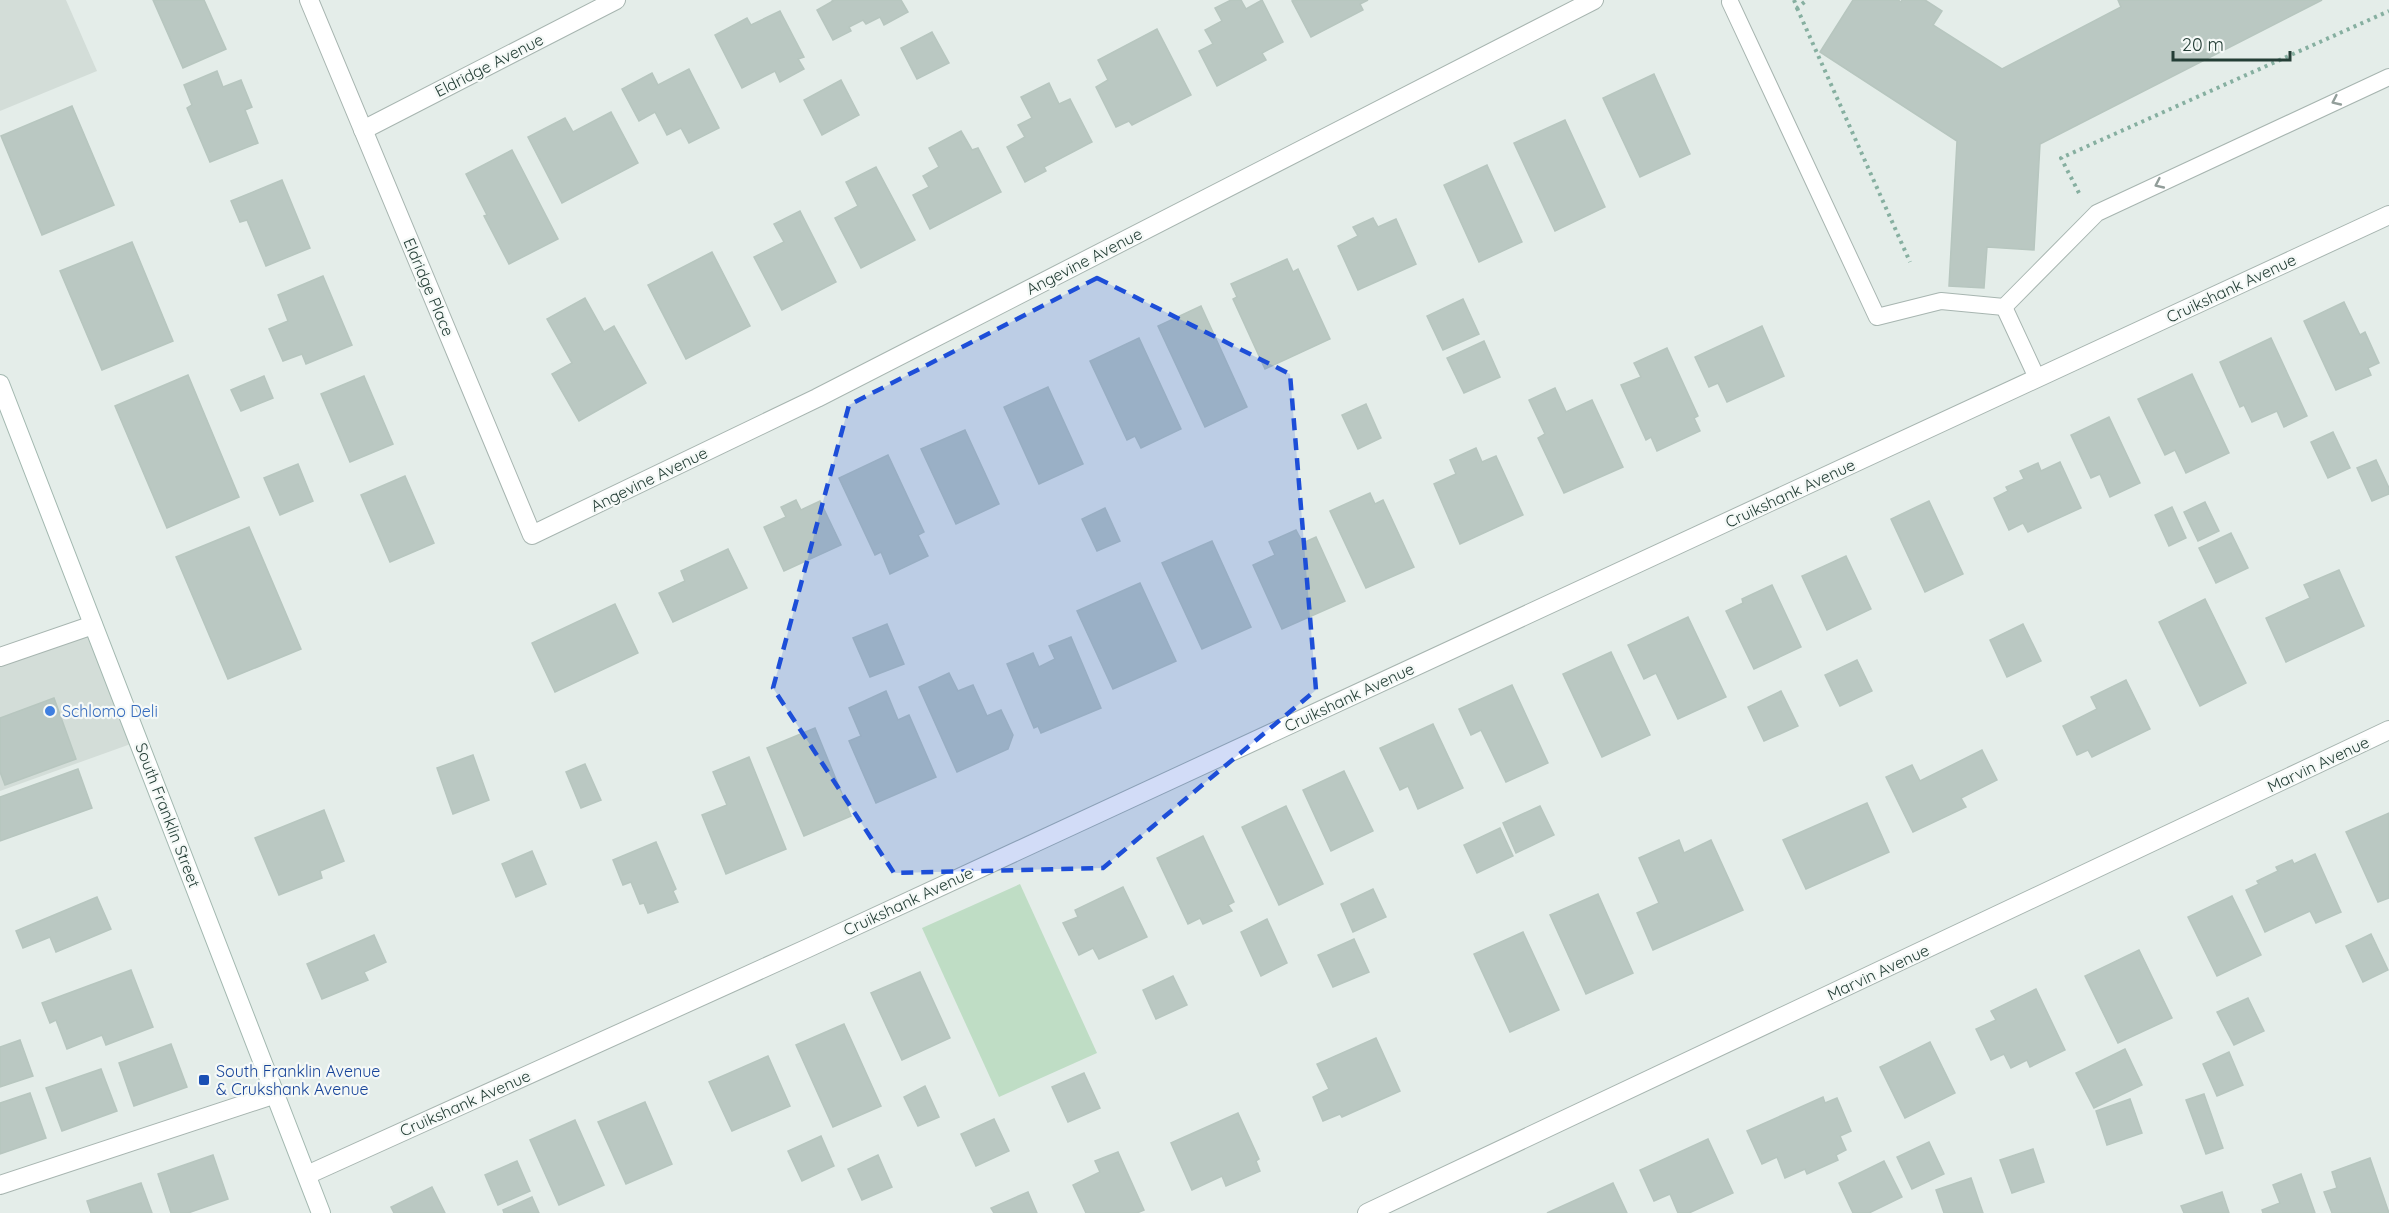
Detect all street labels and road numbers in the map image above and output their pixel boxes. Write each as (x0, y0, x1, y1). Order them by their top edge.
street label: Eldridge Avenue (431, 29, 547, 101)
street label: Angevine Avenue (1023, 223, 1145, 299)
street label: Eldridge Place (399, 235, 459, 339)
street label: Cruikshank Avenue (2163, 249, 2299, 327)
street label: Angevine Avenue (587, 442, 711, 516)
street label: Cruikshank Avenue (1722, 454, 1858, 532)
street label: Cruikshank Avenue (1281, 658, 1417, 736)
street label: Marvin Avenue (2264, 732, 2372, 796)
street label: South Franklin Street (131, 740, 205, 890)
street label: Cruikshank Avenue (840, 862, 976, 940)
street label: Marvin Avenue (1824, 940, 1932, 1004)
street label: Cruikshank Avenue (397, 1065, 533, 1141)

